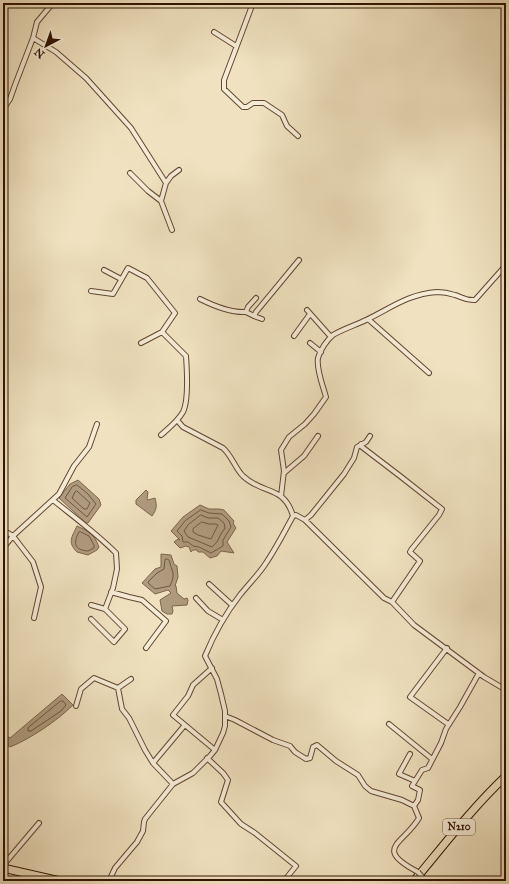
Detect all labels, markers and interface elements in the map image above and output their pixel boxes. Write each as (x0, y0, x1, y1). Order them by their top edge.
north arrow (26, 26, 66, 66)
text: N (31, 45, 48, 61)
road number: N210 (443, 819, 475, 835)

